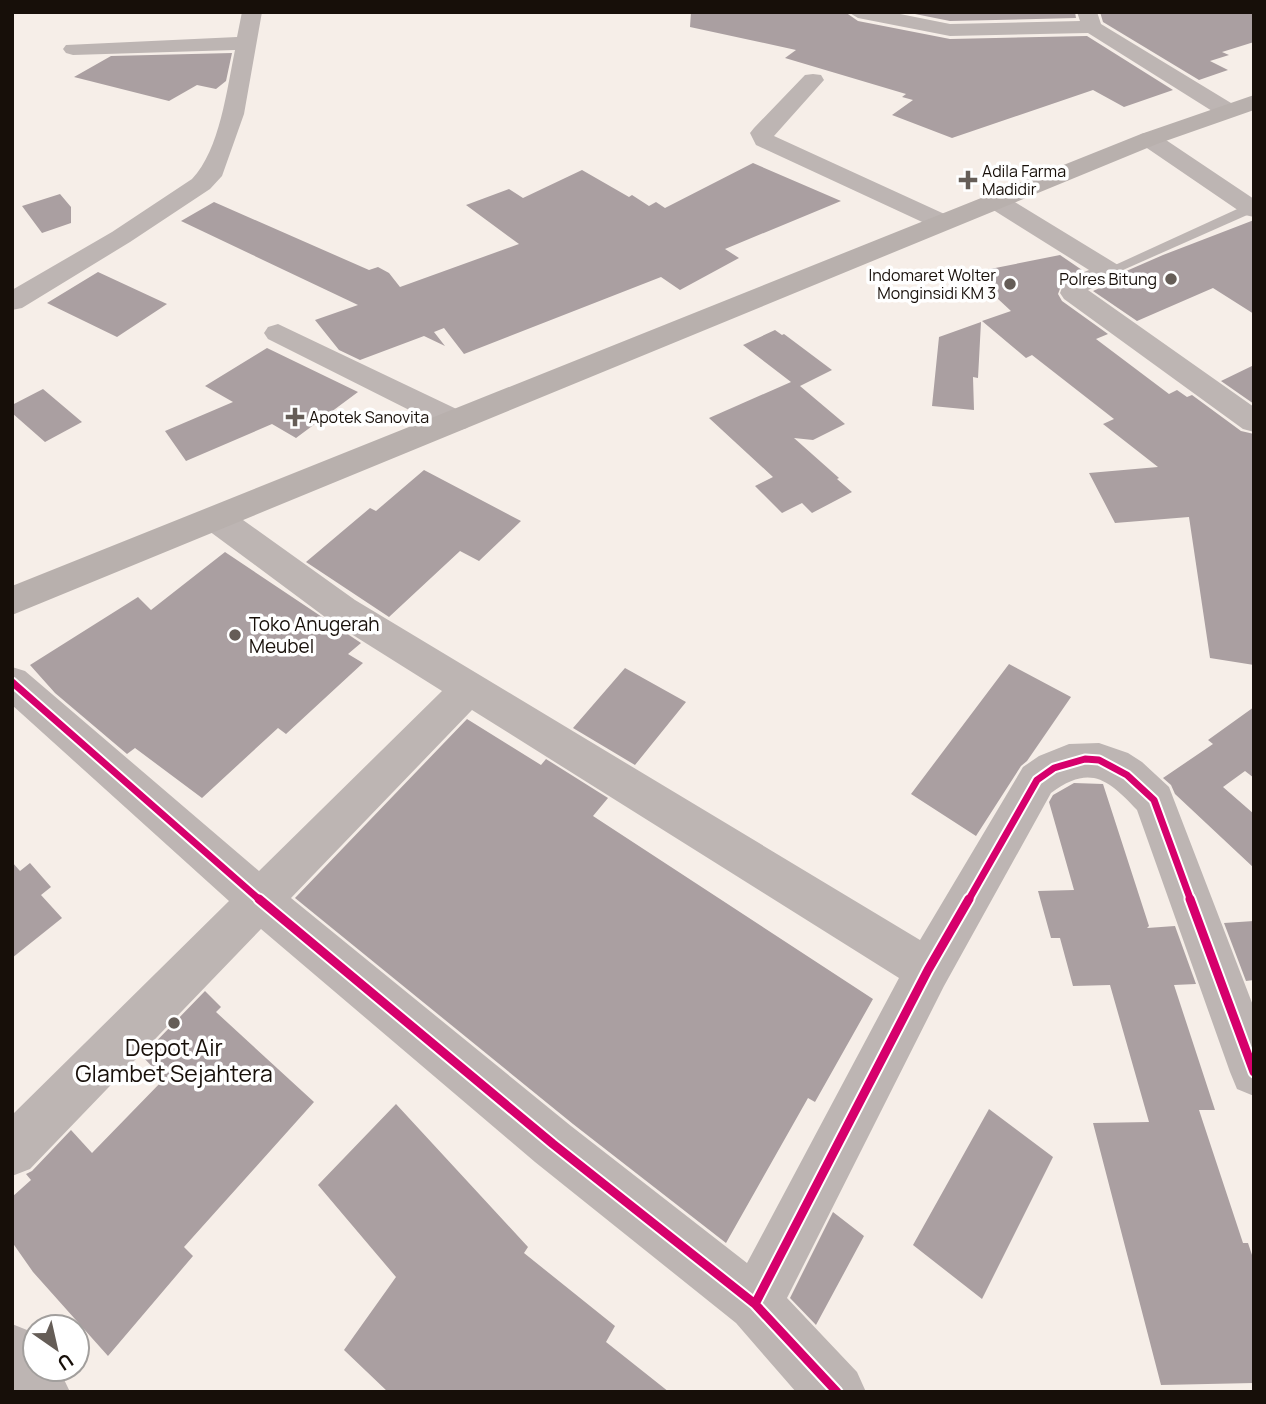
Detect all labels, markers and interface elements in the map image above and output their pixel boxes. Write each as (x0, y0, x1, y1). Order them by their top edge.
place label: Adila Farma Madidir (982, 160, 1066, 200)
marker: Adila Farma Madidir (960, 172, 976, 188)
place label: Indomaret Wolter Monginsidi KM 3 (868, 264, 996, 304)
place label: Polres Bitung (1059, 268, 1157, 290)
marker: Polres Bitung (1163, 271, 1179, 287)
marker: Indomaret Wolter Monginsidi KM 3 (1002, 276, 1018, 292)
place label: Apotek Sanovita (309, 406, 429, 428)
marker: Apotek Sanovita (287, 409, 303, 425)
place label: Toko Anugerah Meubel (249, 611, 380, 659)
marker: Toko Anugerah Meubel (227, 627, 243, 643)
marker: Depot Air Glambet Sejahtera (166, 1015, 182, 1031)
place label: Depot Air Glambet Sejahtera (75, 1031, 273, 1089)
north arrow (21, 1313, 91, 1383)
text: U (53, 1347, 78, 1377)

